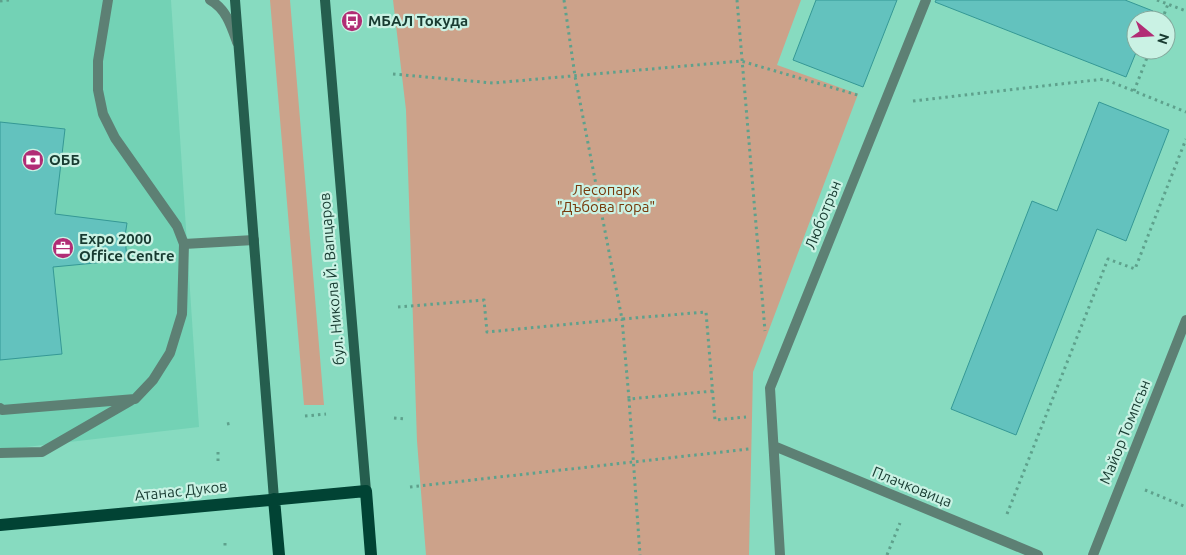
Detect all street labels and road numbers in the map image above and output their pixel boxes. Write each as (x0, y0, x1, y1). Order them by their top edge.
street label: Люботрън (801, 178, 844, 252)
street label: бул. Никола Й. Вапцаров (315, 192, 348, 366)
street label: Майор Томпсън (1096, 377, 1153, 487)
street label: Плачковица (870, 463, 955, 510)
street label: Атанас Дуков (134, 477, 228, 504)

